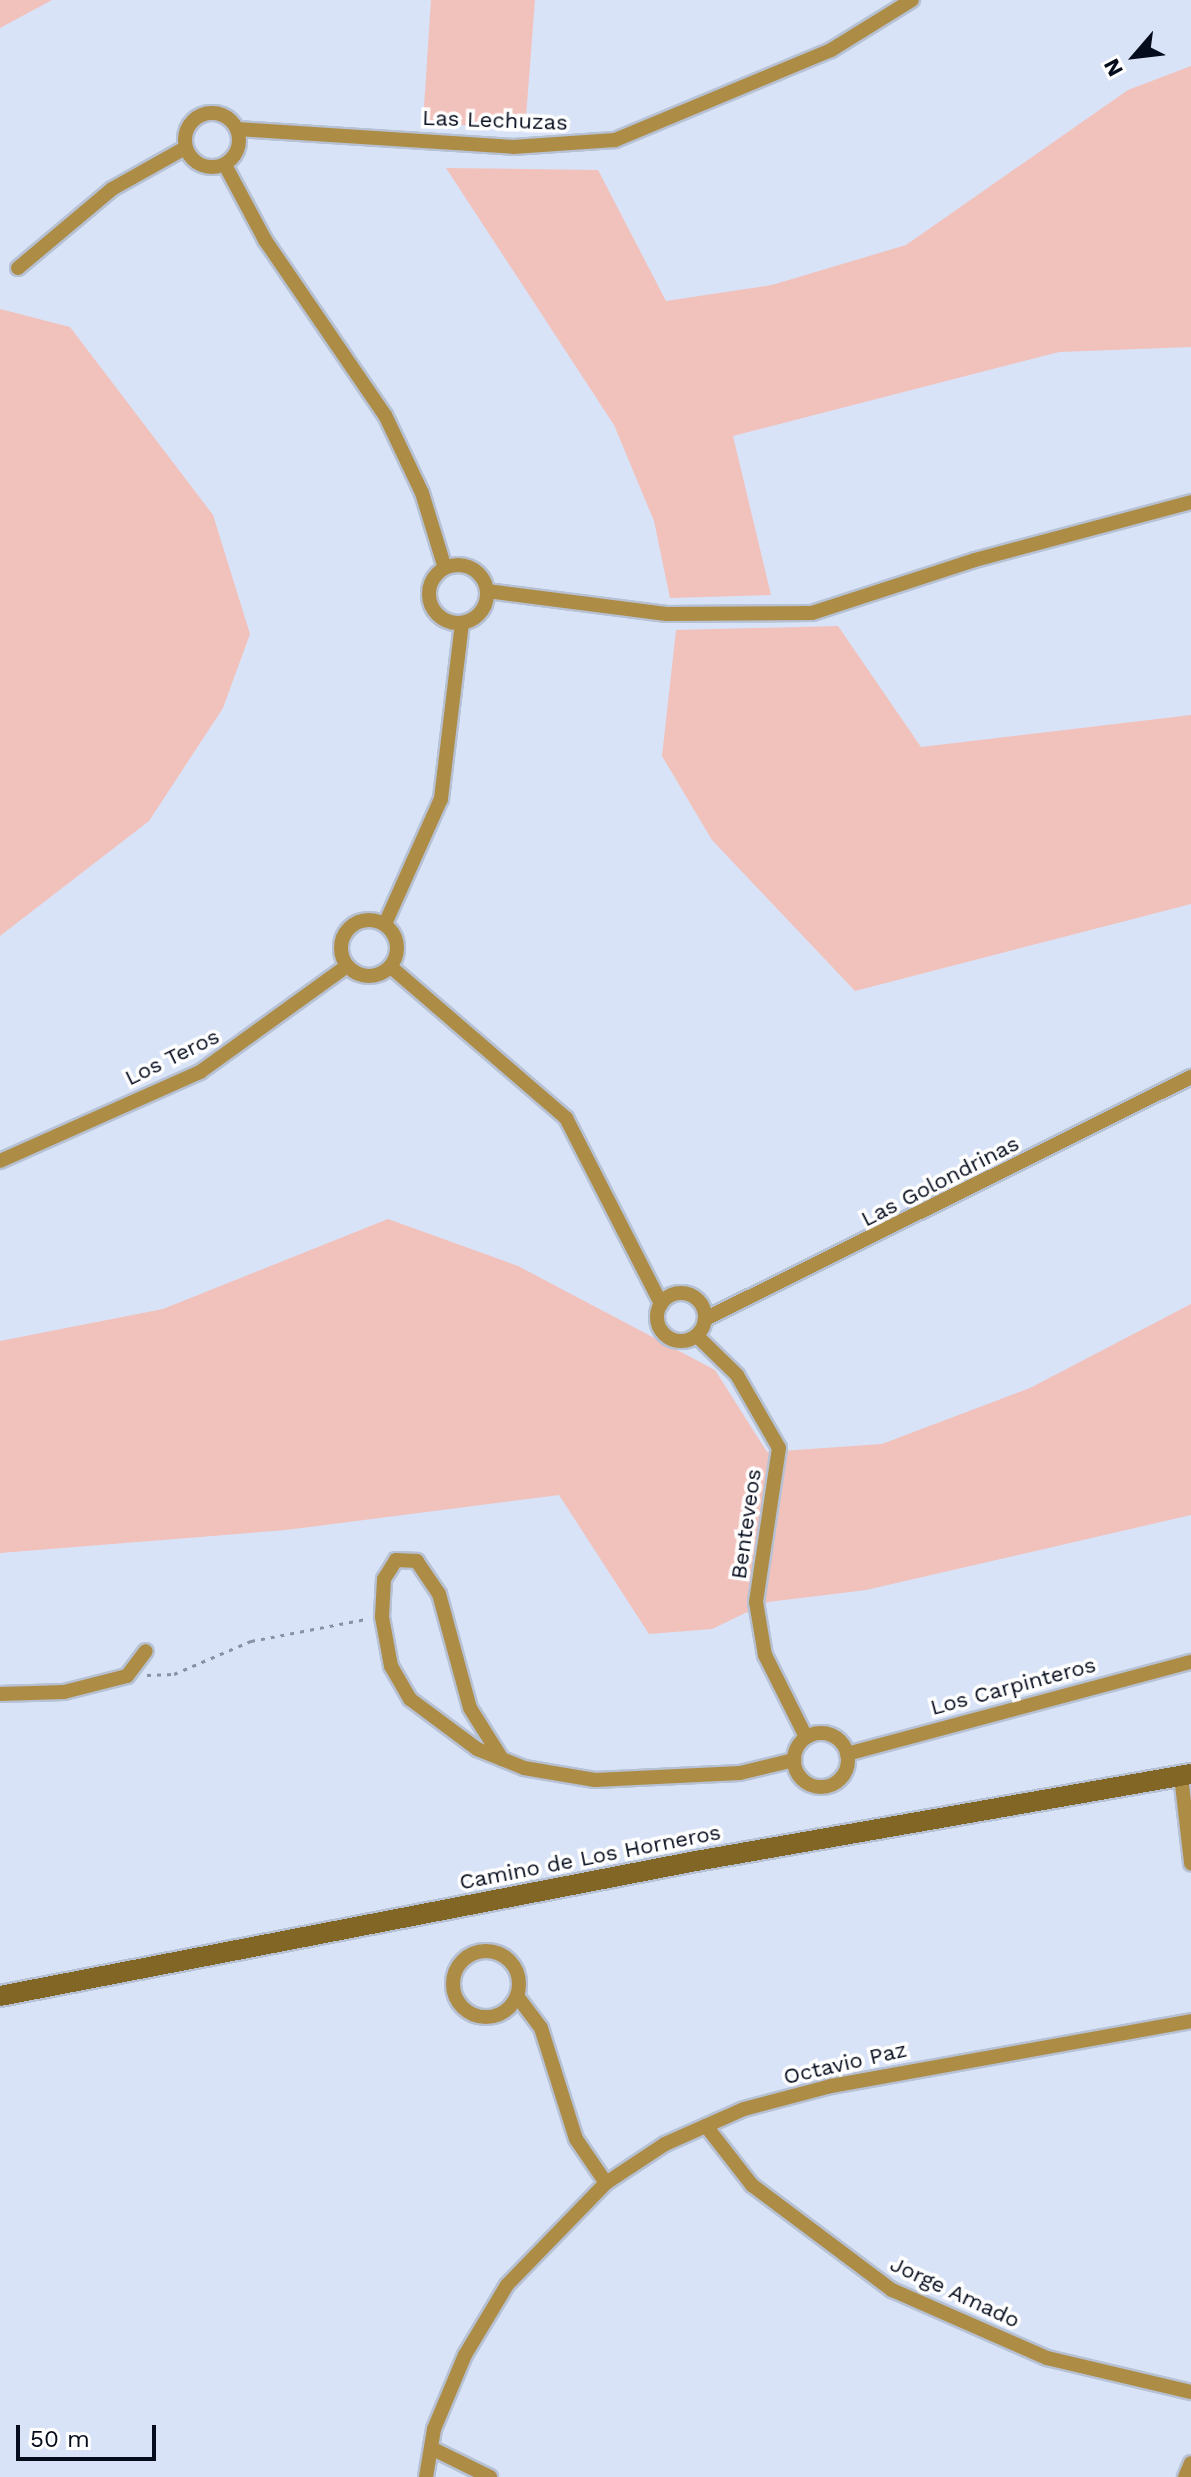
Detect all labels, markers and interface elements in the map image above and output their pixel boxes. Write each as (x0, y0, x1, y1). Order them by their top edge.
north arrow (1095, 16, 1175, 96)
text: N (1099, 54, 1128, 81)
street label: Las Lechuzas (422, 104, 568, 136)
street label: Los Teros (120, 1023, 224, 1091)
street label: Las Golondrinas (857, 1130, 1023, 1232)
street label: Benteveos (725, 1467, 767, 1581)
street label: Los Carpinteros (927, 1651, 1099, 1721)
street label: Camino de Los Horneros (457, 1819, 723, 1895)
street label: Octavio Paz (781, 2036, 909, 2090)
street label: Jorge Amado (886, 2250, 1024, 2334)
scale bar (20, 2409, 160, 2459)
text: 50 m (30, 2425, 90, 2453)

